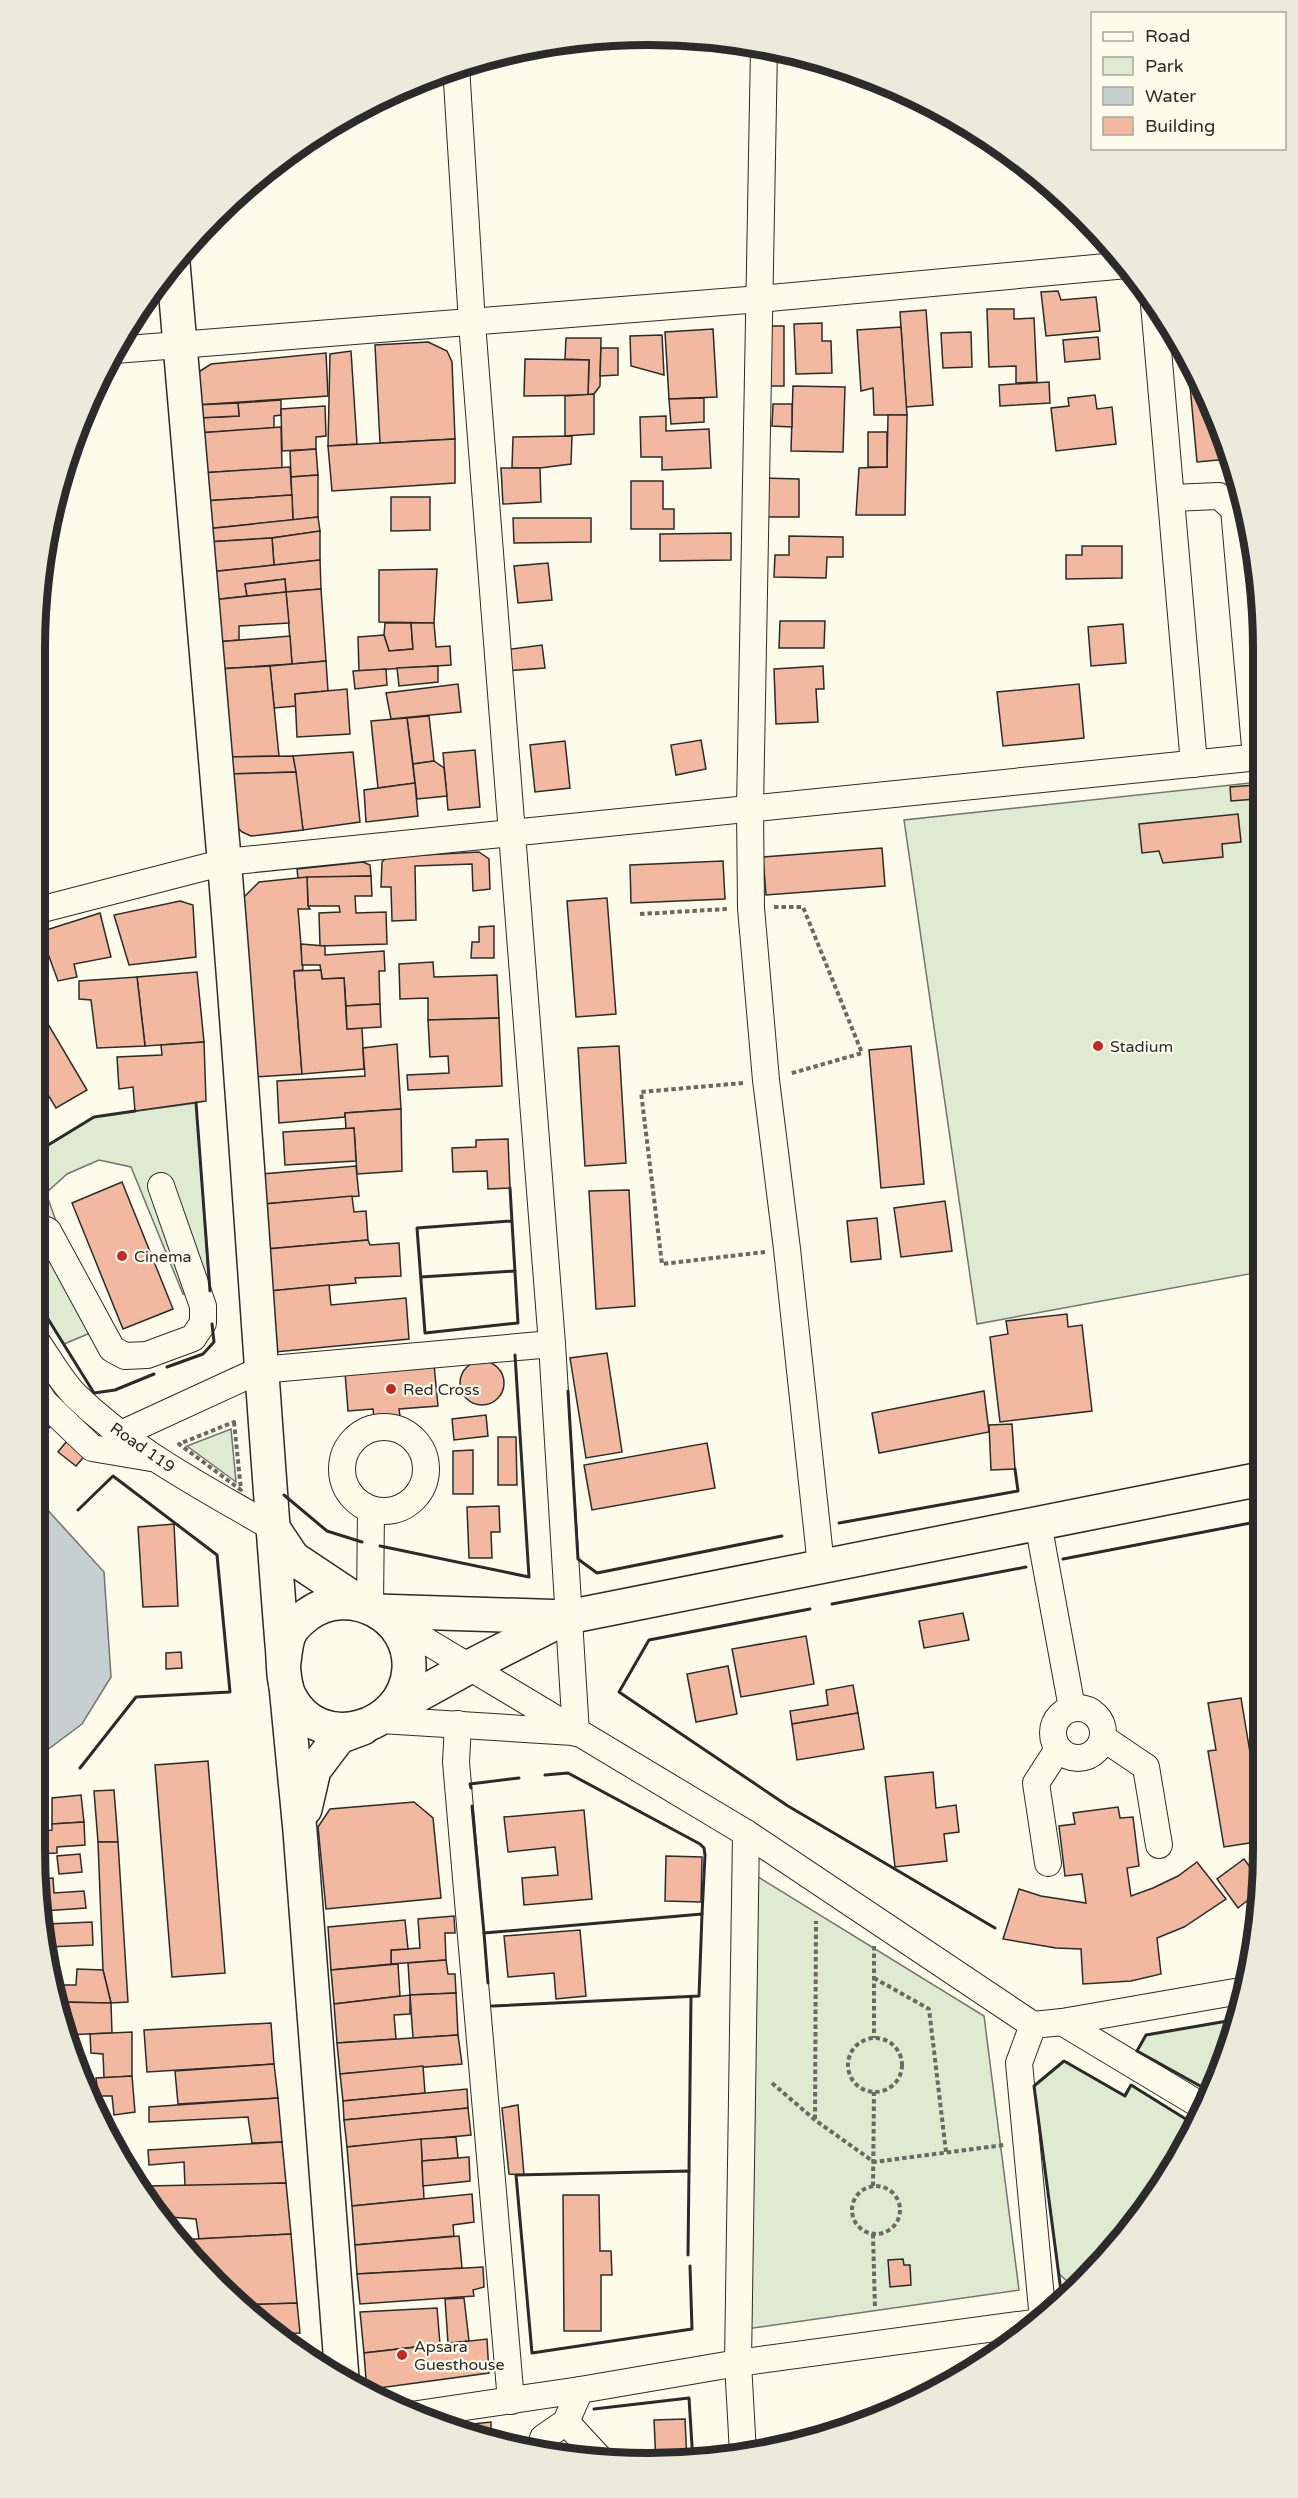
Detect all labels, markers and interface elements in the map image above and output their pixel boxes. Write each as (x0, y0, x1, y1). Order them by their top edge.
legend (1091, 12, 1286, 150)
text: Road (1145, 25, 1190, 47)
text: Park (1145, 55, 1184, 77)
text: Water (1145, 85, 1196, 107)
text: Building (1145, 115, 1215, 137)
place label: Stadium (1110, 1037, 1173, 1057)
marker: Stadium (1091, 1039, 1105, 1053)
place label: Cinema (134, 1247, 192, 1267)
marker: Cinema (115, 1249, 129, 1263)
place label: Red Cross (403, 1380, 480, 1400)
marker: Red Cross (384, 1382, 398, 1396)
street label: Road 119 (106, 1418, 179, 1477)
place label: Apsara Guesthouse (414, 2337, 505, 2375)
marker: Apsara Guesthouse (395, 2348, 409, 2362)

